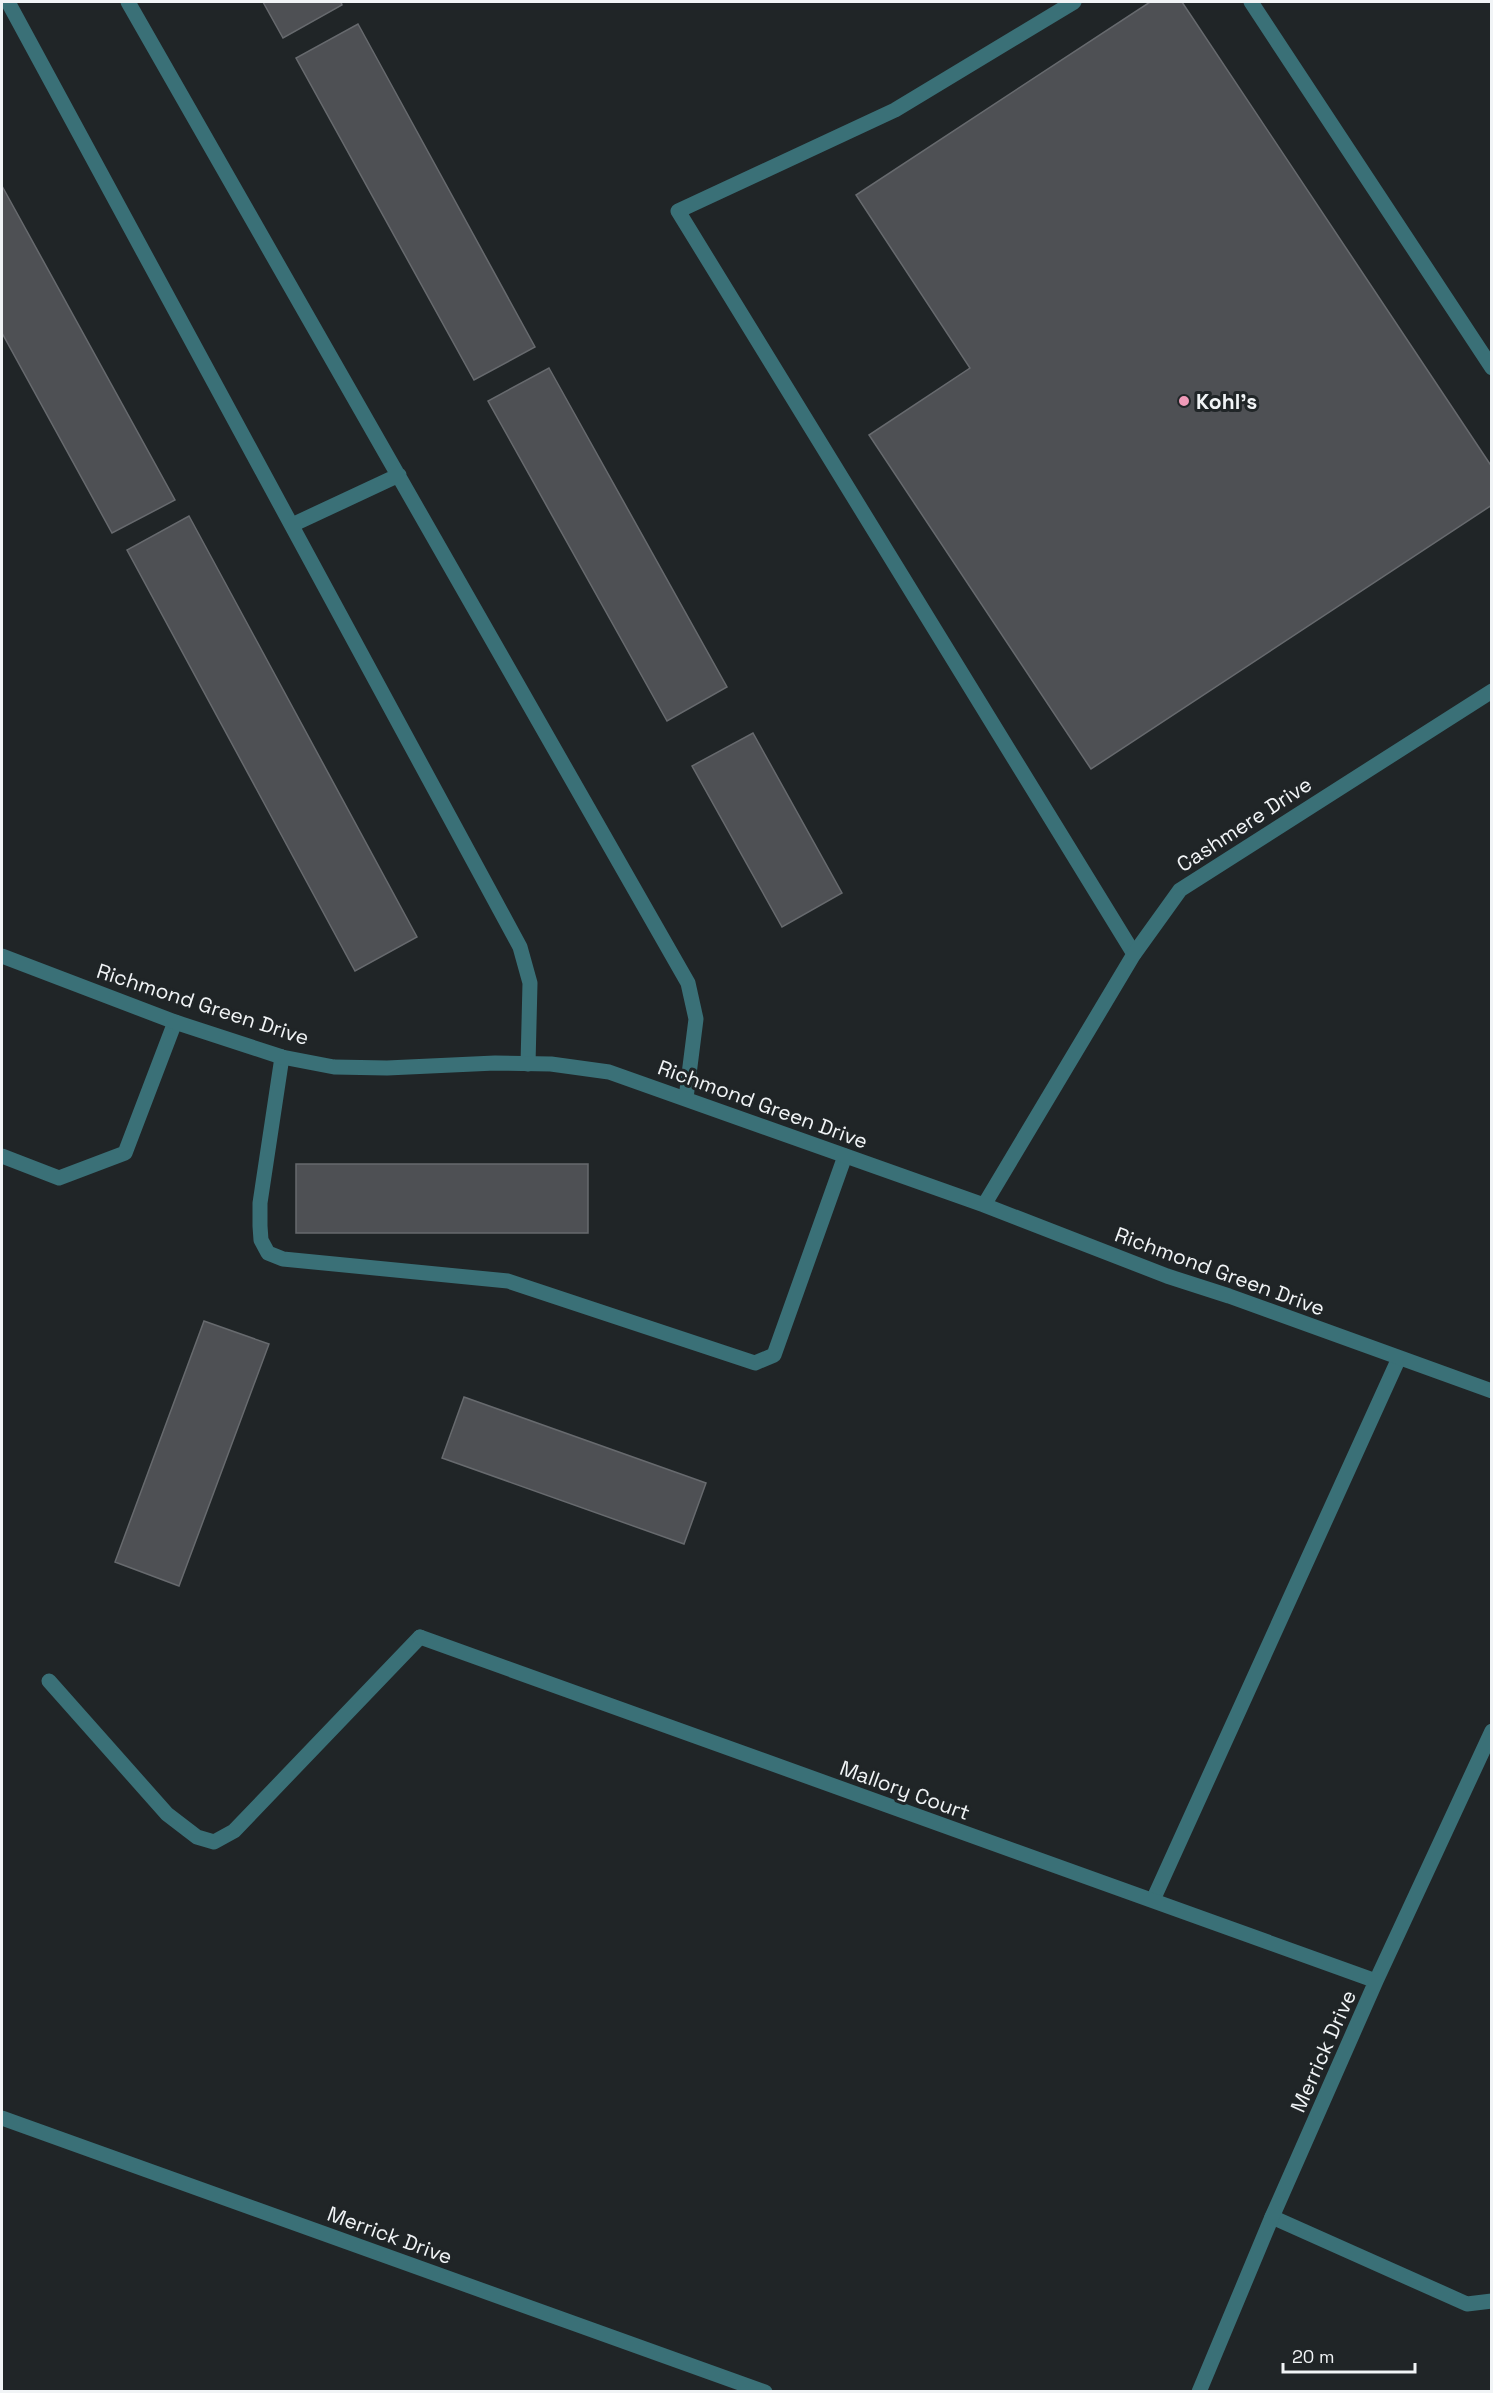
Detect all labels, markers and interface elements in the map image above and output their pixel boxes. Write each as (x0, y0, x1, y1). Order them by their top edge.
place label: Kohl's (1196, 388, 1257, 415)
marker: Kohl's (1177, 394, 1191, 408)
street label: Cashmere Drive (1171, 770, 1317, 878)
street label: Richmond Green Drive (93, 957, 313, 1051)
street label: Richmond Green Drive (654, 1053, 872, 1155)
street label: Richmond Green Drive (1111, 1220, 1329, 1322)
street label: Mallory Court (836, 1754, 974, 1826)
street label: Merrick Drive (1284, 1986, 1362, 2116)
street label: Merrick Drive (324, 2200, 456, 2270)
scale bar (1283, 2336, 1415, 2374)
text: 20 m (1292, 2345, 1335, 2368)

